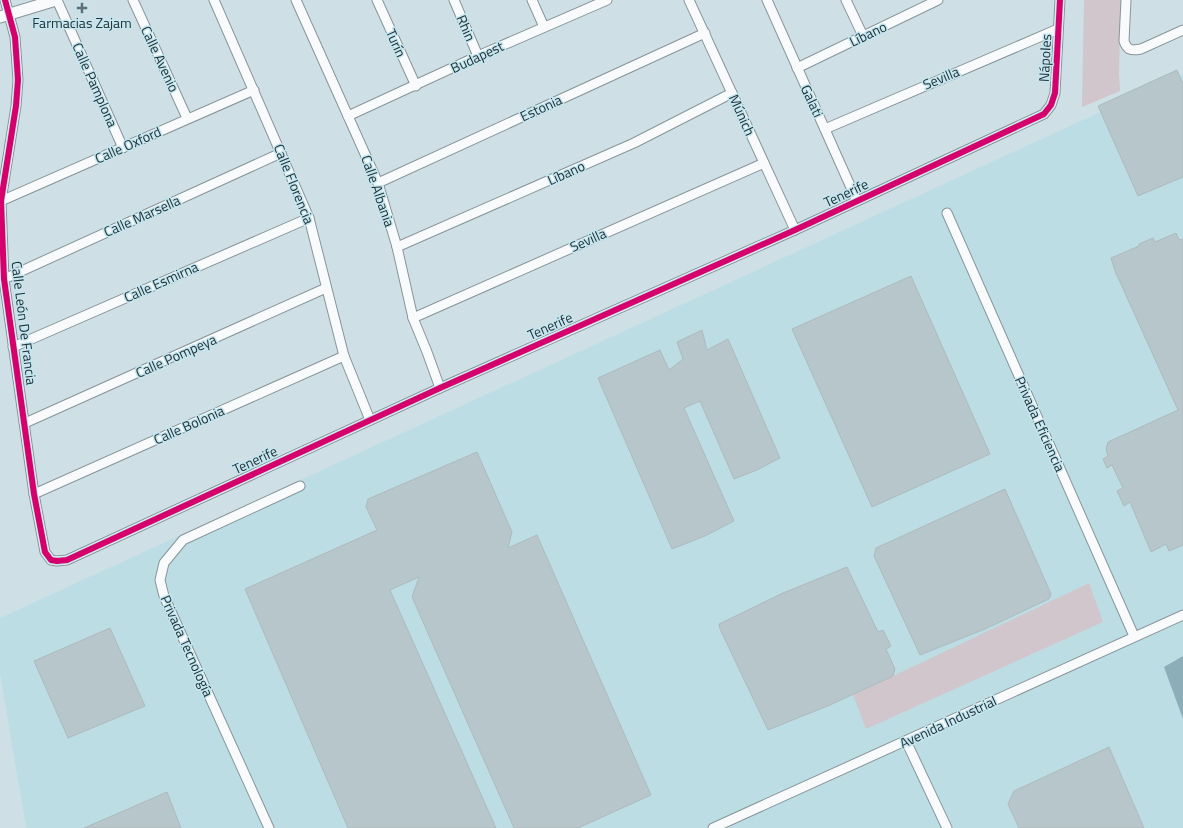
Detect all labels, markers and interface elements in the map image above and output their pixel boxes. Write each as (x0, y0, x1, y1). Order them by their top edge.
marker: Farmacias Zajam (77, 3, 87, 13)
street label: Rhin (451, 11, 481, 44)
place label: Farmacias Zajam (32, 12, 132, 33)
street label: Líbano (846, 16, 890, 52)
street label: Calle Avenio (136, 22, 185, 95)
street label: Turín (381, 25, 412, 60)
street label: Nápoles (1033, 33, 1056, 83)
street label: Budapest (447, 35, 507, 78)
street label: Calle Pamplona (67, 39, 124, 131)
street label: Sevilla (919, 60, 962, 95)
street label: Galati (796, 81, 829, 121)
street label: Estonia (516, 89, 565, 126)
street label: Múnich (724, 91, 761, 139)
street label: Calle Oxford (91, 121, 164, 169)
street label: Calle Florencia (269, 141, 320, 227)
street label: Calle Albania (356, 152, 401, 230)
street label: Líbano (544, 155, 588, 190)
street label: Tenerife (820, 173, 872, 212)
street label: Calle Marsella (100, 189, 183, 242)
street label: Sevilla (566, 222, 609, 257)
street label: Calle Esmirna (120, 256, 201, 307)
street label: Calle León De Francia (6, 260, 43, 386)
street label: Tenerife (524, 306, 576, 345)
street label: Calle Pompeya (132, 328, 220, 383)
street label: Privada Eficiencia (1010, 373, 1071, 475)
street label: Calle Bolonia (150, 400, 228, 449)
street label: Tenerife (229, 440, 281, 479)
street label: Privada Tecnología (156, 592, 219, 700)
street label: Avenida Industrial (896, 690, 1000, 753)

